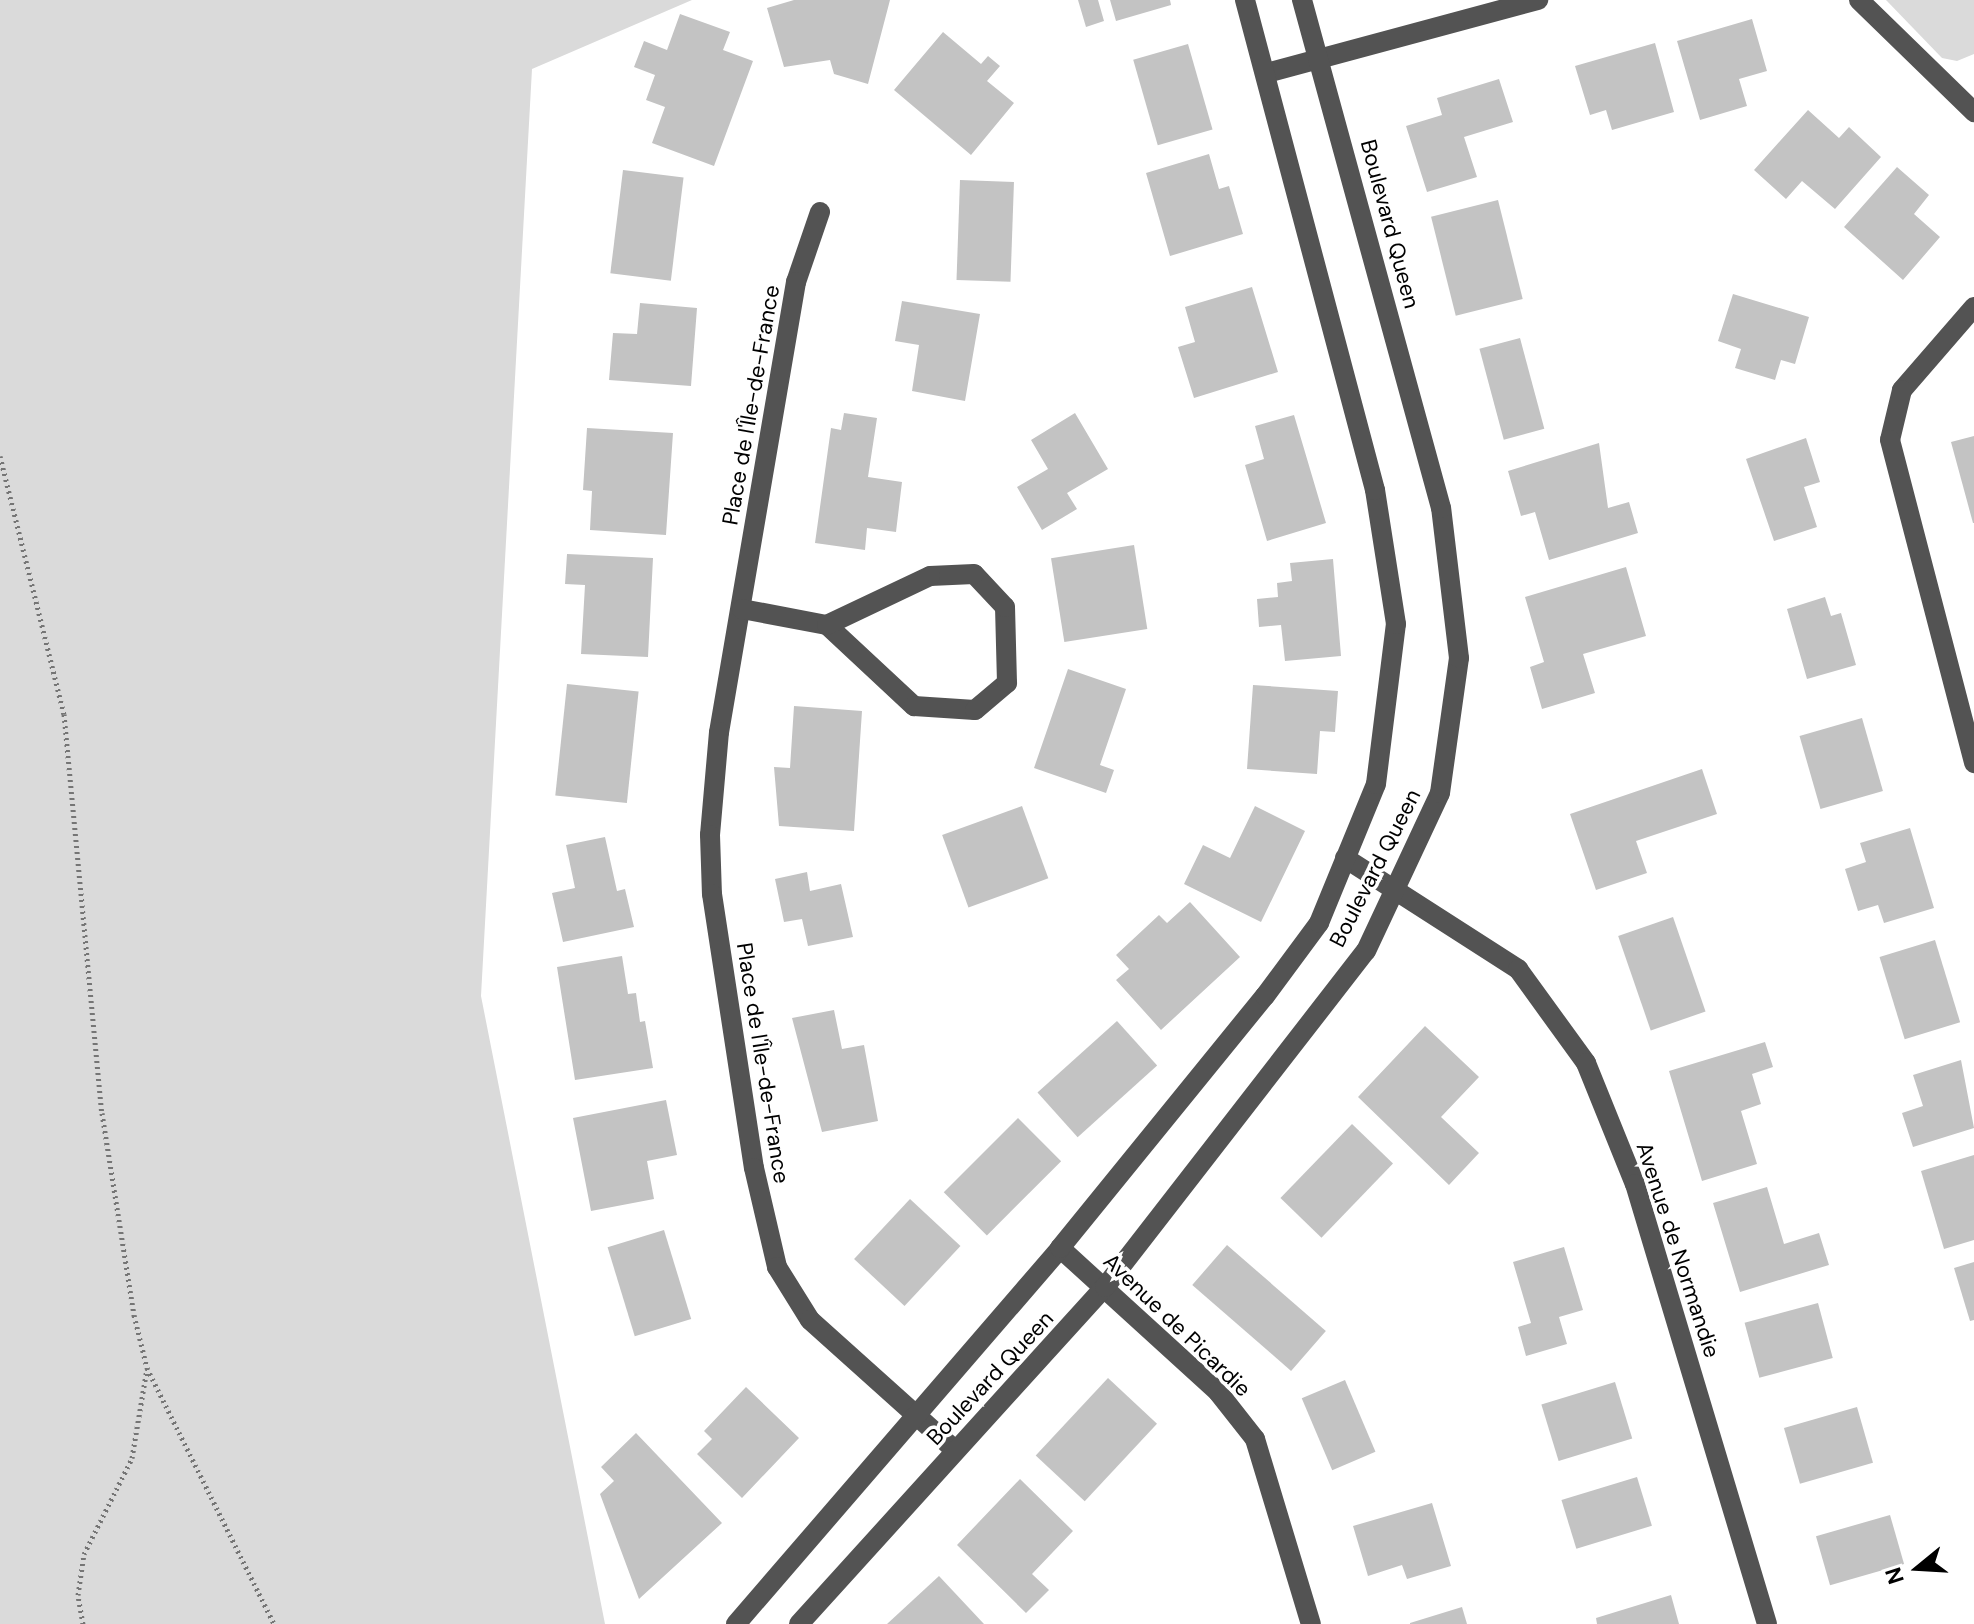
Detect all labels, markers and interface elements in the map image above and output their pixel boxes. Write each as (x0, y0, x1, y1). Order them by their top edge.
street label: Boulevard Queen (1355, 137, 1425, 311)
street label: Place de l'Île-de-France (717, 283, 785, 527)
street label: Boulevard Queen (1324, 785, 1426, 951)
street label: Place de l'Île-de-France (731, 941, 795, 1185)
street label: Avenue de Normandie (1631, 1139, 1725, 1361)
street label: Avenue de Picardie (1098, 1248, 1256, 1402)
street label: Boulevard Queen (921, 1306, 1059, 1450)
north arrow (1878, 1528, 1958, 1608)
text: N (1878, 1563, 1911, 1588)

